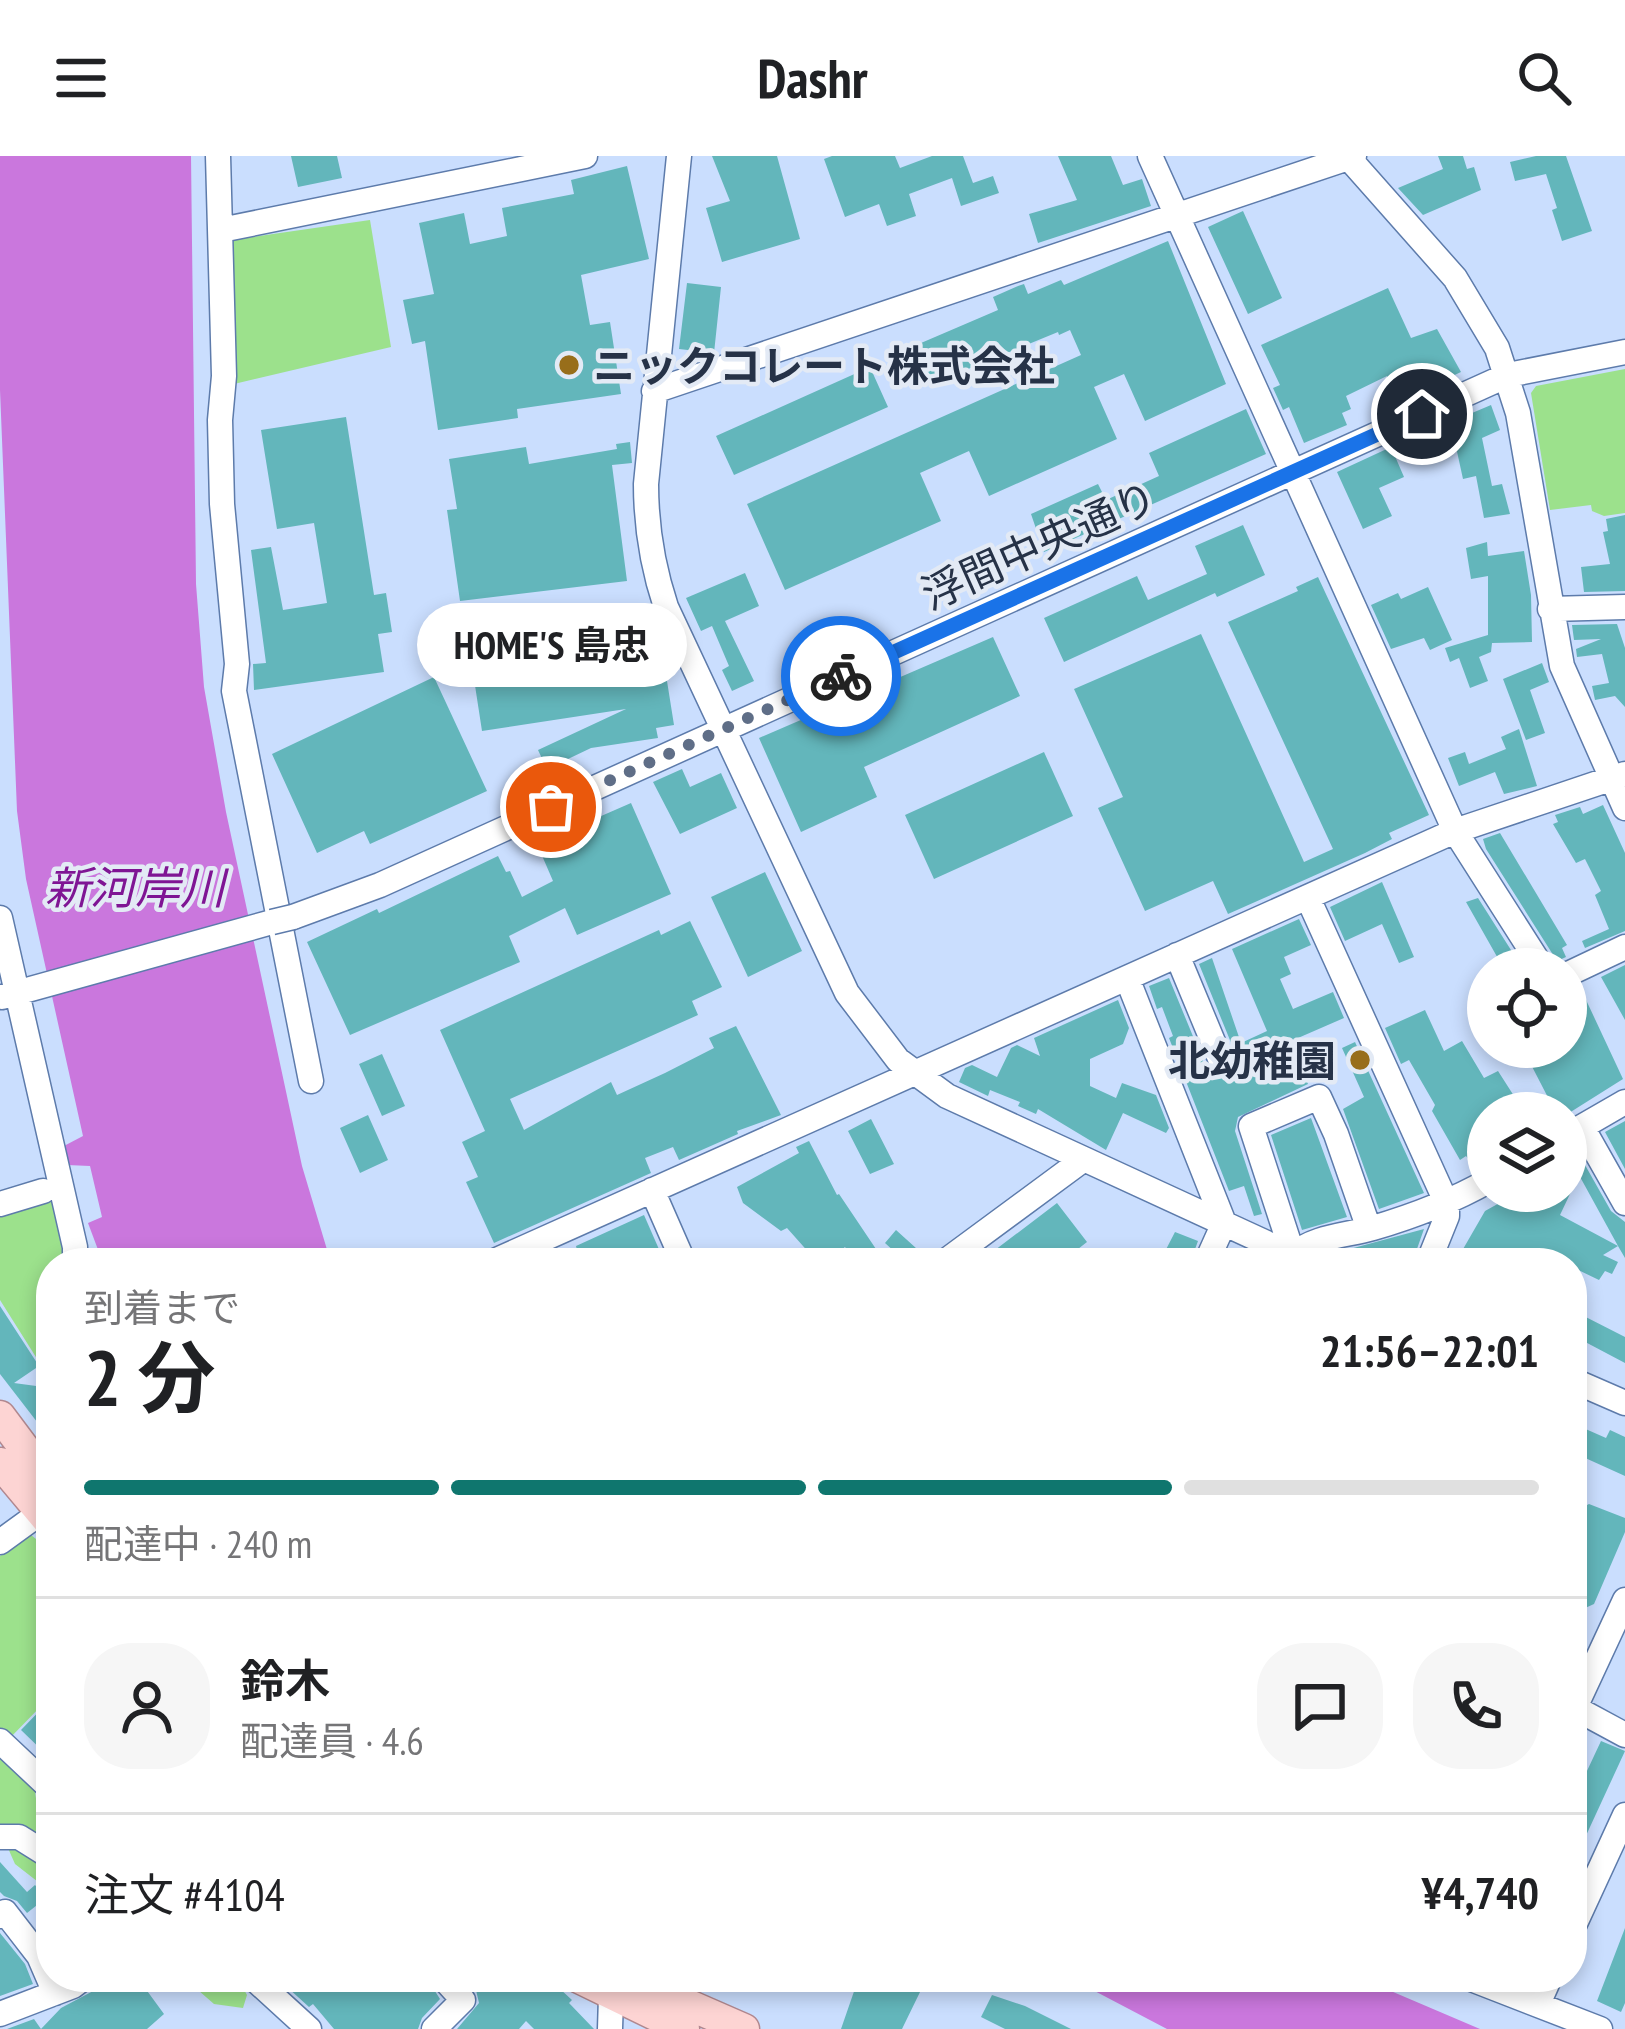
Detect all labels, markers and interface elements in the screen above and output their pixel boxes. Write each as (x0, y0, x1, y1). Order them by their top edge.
text: Dashr (757, 43, 868, 113)
icon: menu (48, 45, 114, 111)
icon: search (1511, 45, 1577, 111)
place label: ニックコレート株式会社 (593, 338, 1055, 393)
marker: ニックコレート株式会社 (556, 352, 582, 378)
pin (1371, 363, 1473, 465)
icon: home (1389, 381, 1455, 447)
street label: 浮間中央通り (913, 469, 1165, 621)
callout: HOME'S 島忠 (416, 603, 686, 687)
courier (781, 616, 901, 736)
text: HOME'S 島忠 (454, 619, 650, 670)
icon: bike (808, 643, 874, 709)
pin (500, 756, 602, 858)
icon: bag (518, 774, 584, 840)
water label: 新河岸川 (45, 858, 229, 916)
map controls (1467, 948, 1587, 1212)
button: locate (1467, 948, 1587, 1068)
place label: 北幼稚園 (1168, 1033, 1336, 1088)
marker: 北幼稚園 (1347, 1047, 1373, 1073)
button: layers (1467, 1092, 1587, 1212)
text: 到着まで (84, 1282, 240, 1333)
text: 21:56–22:01 (1320, 1321, 1539, 1379)
text: 2 分 (84, 1327, 215, 1428)
text: 配達中 · 240 m (84, 1518, 312, 1569)
button: person (84, 1643, 210, 1769)
button: chat (1257, 1643, 1383, 1769)
button: phone (1413, 1643, 1539, 1769)
text: 鈴木 (240, 1651, 330, 1709)
text: 配達員 · 4.6 (240, 1715, 424, 1766)
text: ¥4,740 (1422, 1863, 1539, 1921)
text: 注文 #4104 (84, 1865, 285, 1923)

